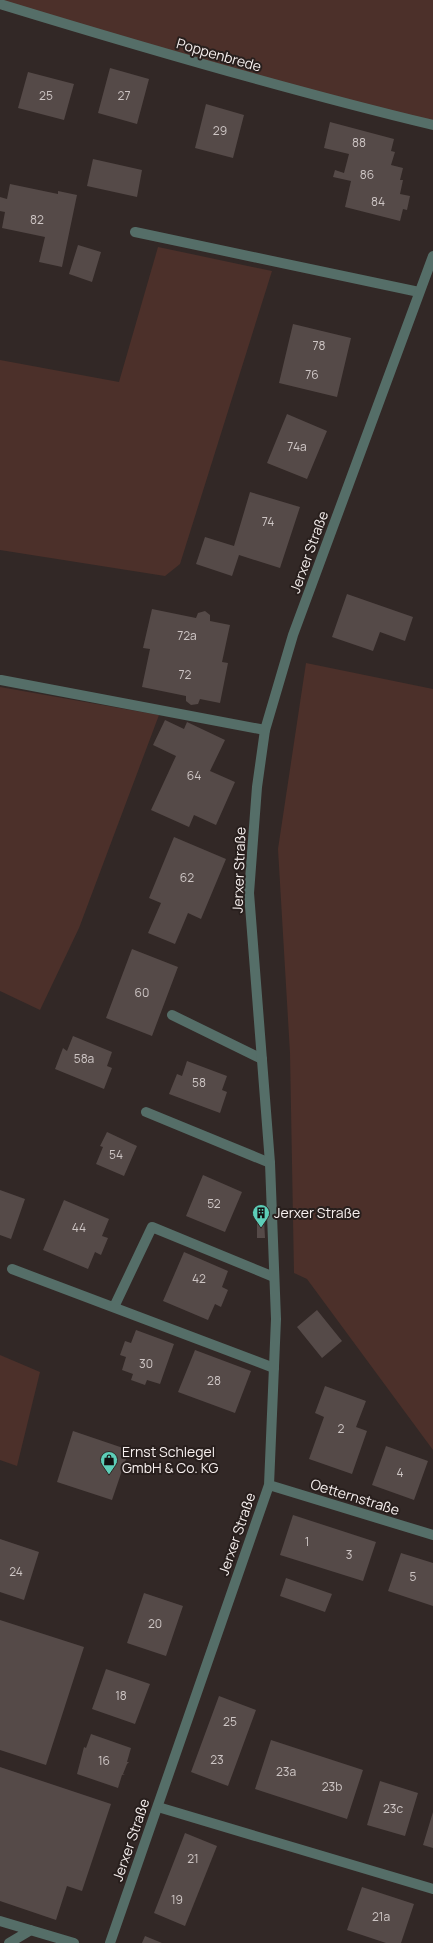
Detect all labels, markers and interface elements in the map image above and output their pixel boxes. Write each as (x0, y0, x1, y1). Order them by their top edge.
street label: Poppenbrede (175, 33, 264, 76)
house number: 25 (39, 87, 53, 104)
house number: 27 (118, 87, 130, 104)
house number: 29 (213, 122, 227, 139)
house number: 88 (352, 134, 366, 151)
house number: 86 (360, 166, 374, 183)
house number: 84 (371, 193, 385, 210)
house number: 82 (30, 211, 44, 228)
house number: 78 (313, 337, 326, 354)
house number: 76 (305, 366, 319, 383)
house number: 74a (287, 438, 307, 455)
street label: Jerxer Straße (285, 508, 332, 596)
house number: 74 (262, 513, 274, 530)
house number: 72a (177, 627, 197, 644)
house number: 72 (179, 666, 192, 683)
house number: 64 (187, 767, 201, 784)
street label: Jerxer Straße (228, 827, 249, 913)
house number: 62 (180, 869, 194, 886)
house number: 60 (135, 984, 149, 1001)
house number: 58a (74, 1050, 94, 1067)
house number: 58 (192, 1074, 206, 1091)
house number: 54 (109, 1146, 123, 1163)
house number: 52 (207, 1195, 221, 1212)
building icon: Jerxer Straße (251, 1203, 271, 1228)
place label: Jerxer Straße (274, 1203, 360, 1222)
house number: 44 (72, 1219, 86, 1236)
house number: 42 (192, 1270, 206, 1287)
house number: 30 (139, 1355, 153, 1372)
house number: 28 (207, 1372, 221, 1389)
house number: 2 (338, 1420, 345, 1437)
place label: Ernst Schlegel GmbH & Co. KG (122, 1442, 219, 1477)
shop icon: Ernst Schlegel GmbH & Co. KG (99, 1450, 119, 1475)
house number: 4 (396, 1464, 404, 1481)
street label: Oetternstraße (308, 1474, 402, 1519)
street label: Jerxer Straße (214, 1490, 260, 1578)
house number: 1 (305, 1533, 309, 1550)
house number: 3 (346, 1546, 352, 1563)
house number: 24 (9, 1563, 23, 1580)
house number: 5 (410, 1568, 417, 1585)
house number: 20 (148, 1615, 162, 1632)
house number: 18 (115, 1687, 127, 1704)
house number: 25 (223, 1713, 237, 1730)
house number: 23 (210, 1751, 224, 1768)
house number: 16 (98, 1752, 110, 1769)
house number: 23a (276, 1763, 296, 1780)
house number: 23b (322, 1778, 342, 1795)
street label: Jerxer Straße (108, 1796, 154, 1884)
house number: 23c (383, 1800, 403, 1817)
house number: 21 (187, 1850, 199, 1867)
house number: 19 (171, 1891, 183, 1908)
house number: 21a (372, 1908, 390, 1925)

